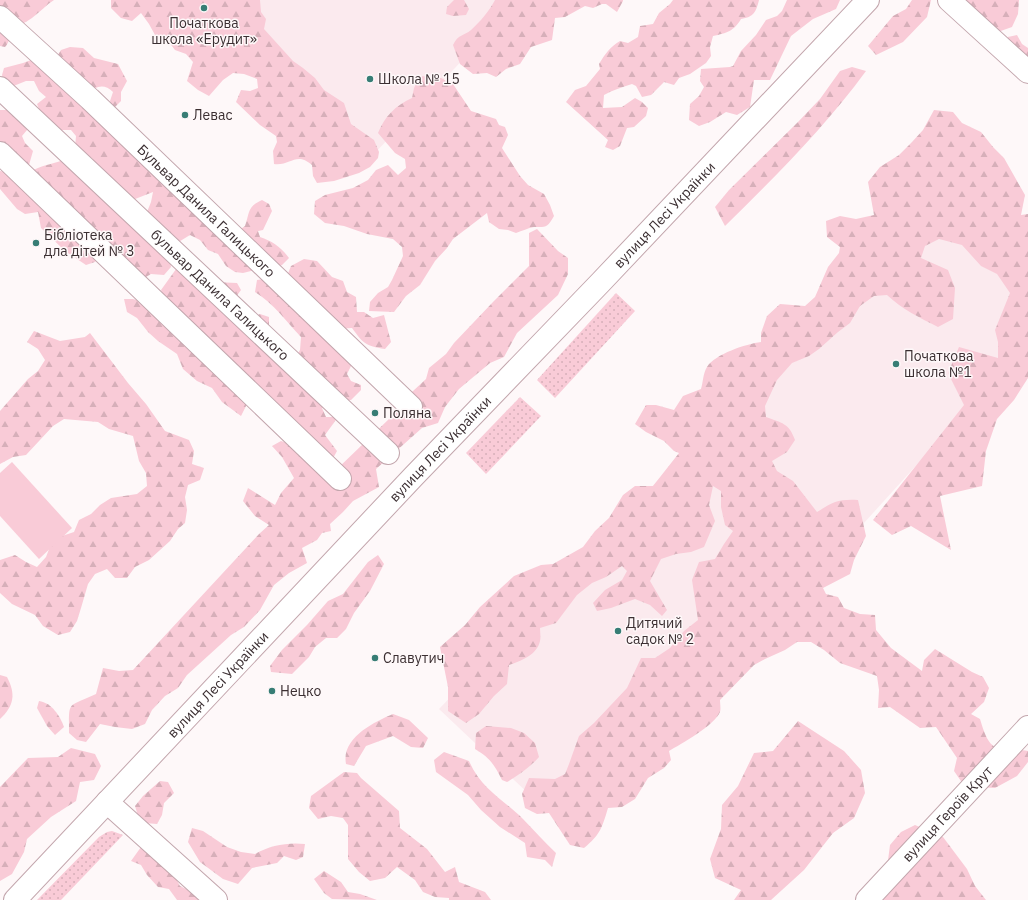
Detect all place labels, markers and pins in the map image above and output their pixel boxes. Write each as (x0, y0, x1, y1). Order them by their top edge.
marker: Початкова школа «Ерудит» (199, 3, 209, 13)
place label: Початкова школа «Ерудит» (151, 14, 257, 48)
place label: Школа № 15 (378, 70, 460, 88)
marker: Школа № 15 (365, 74, 375, 84)
place label: Левас (193, 106, 233, 124)
marker: Левас (180, 110, 190, 120)
place label: Бібліотека дла дітей № 3 (44, 226, 135, 260)
marker: Бібліотека дла дітей № 3 (31, 238, 41, 248)
place label: Початкова школа №1 (904, 347, 974, 381)
marker: Початкова школа №1 (891, 359, 901, 369)
place label: Поляна (383, 404, 432, 422)
marker: Поляна (370, 408, 380, 418)
place label: Дитячий садок № 2 (626, 614, 694, 648)
marker: Дитячий садок № 2 (613, 626, 623, 636)
place label: Славутич (383, 649, 444, 667)
marker: Славутич (370, 653, 380, 663)
place label: Нецко (280, 682, 321, 700)
marker: Нецко (267, 686, 277, 696)

